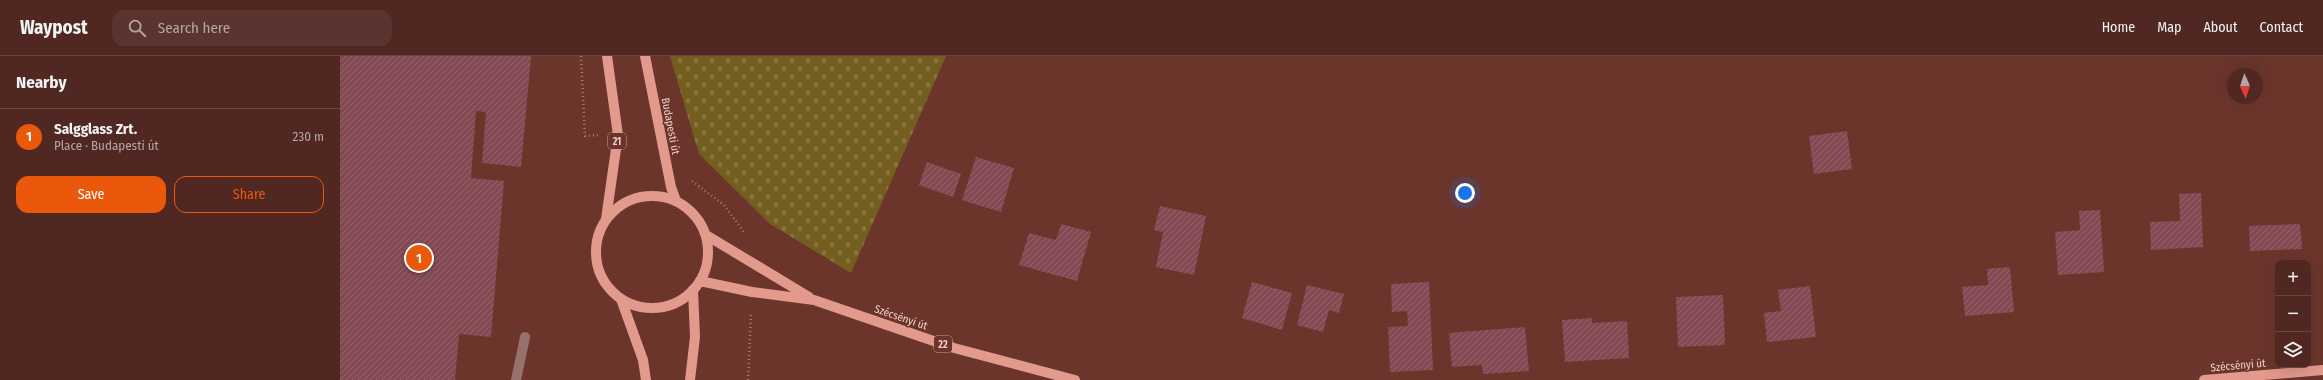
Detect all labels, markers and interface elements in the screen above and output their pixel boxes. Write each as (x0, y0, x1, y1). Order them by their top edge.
search box (112, 10, 392, 46)
text: Waypost (20, 16, 88, 39)
icon: search (126, 17, 148, 39)
text: Search here (158, 19, 230, 37)
text: Home (2102, 19, 2135, 36)
text: Map (2157, 19, 2181, 36)
text: About (2203, 19, 2238, 36)
text: Contact (2260, 19, 2303, 36)
north arrow (2227, 68, 2263, 104)
text: Nearby (16, 72, 67, 93)
street label: Budapesti út (659, 97, 682, 156)
text: Salgglass Zrt. (54, 120, 137, 138)
text: 1 (26, 129, 32, 144)
text: 230 m (293, 129, 324, 144)
road number: 21 (608, 133, 626, 149)
text: Place · Budapesti út (54, 138, 159, 153)
button: Save (16, 176, 166, 213)
button: Share (174, 176, 324, 213)
your location (1455, 183, 1475, 203)
pin: 1 (406, 243, 432, 273)
map controls (2275, 260, 2311, 368)
button: + (2275, 260, 2311, 296)
button: − (2275, 296, 2311, 332)
street label: Szécsényi út (873, 302, 929, 333)
button: layers (2275, 332, 2311, 368)
road number: 22 (934, 336, 952, 352)
street label: Szécsényi út (2210, 357, 2267, 374)

